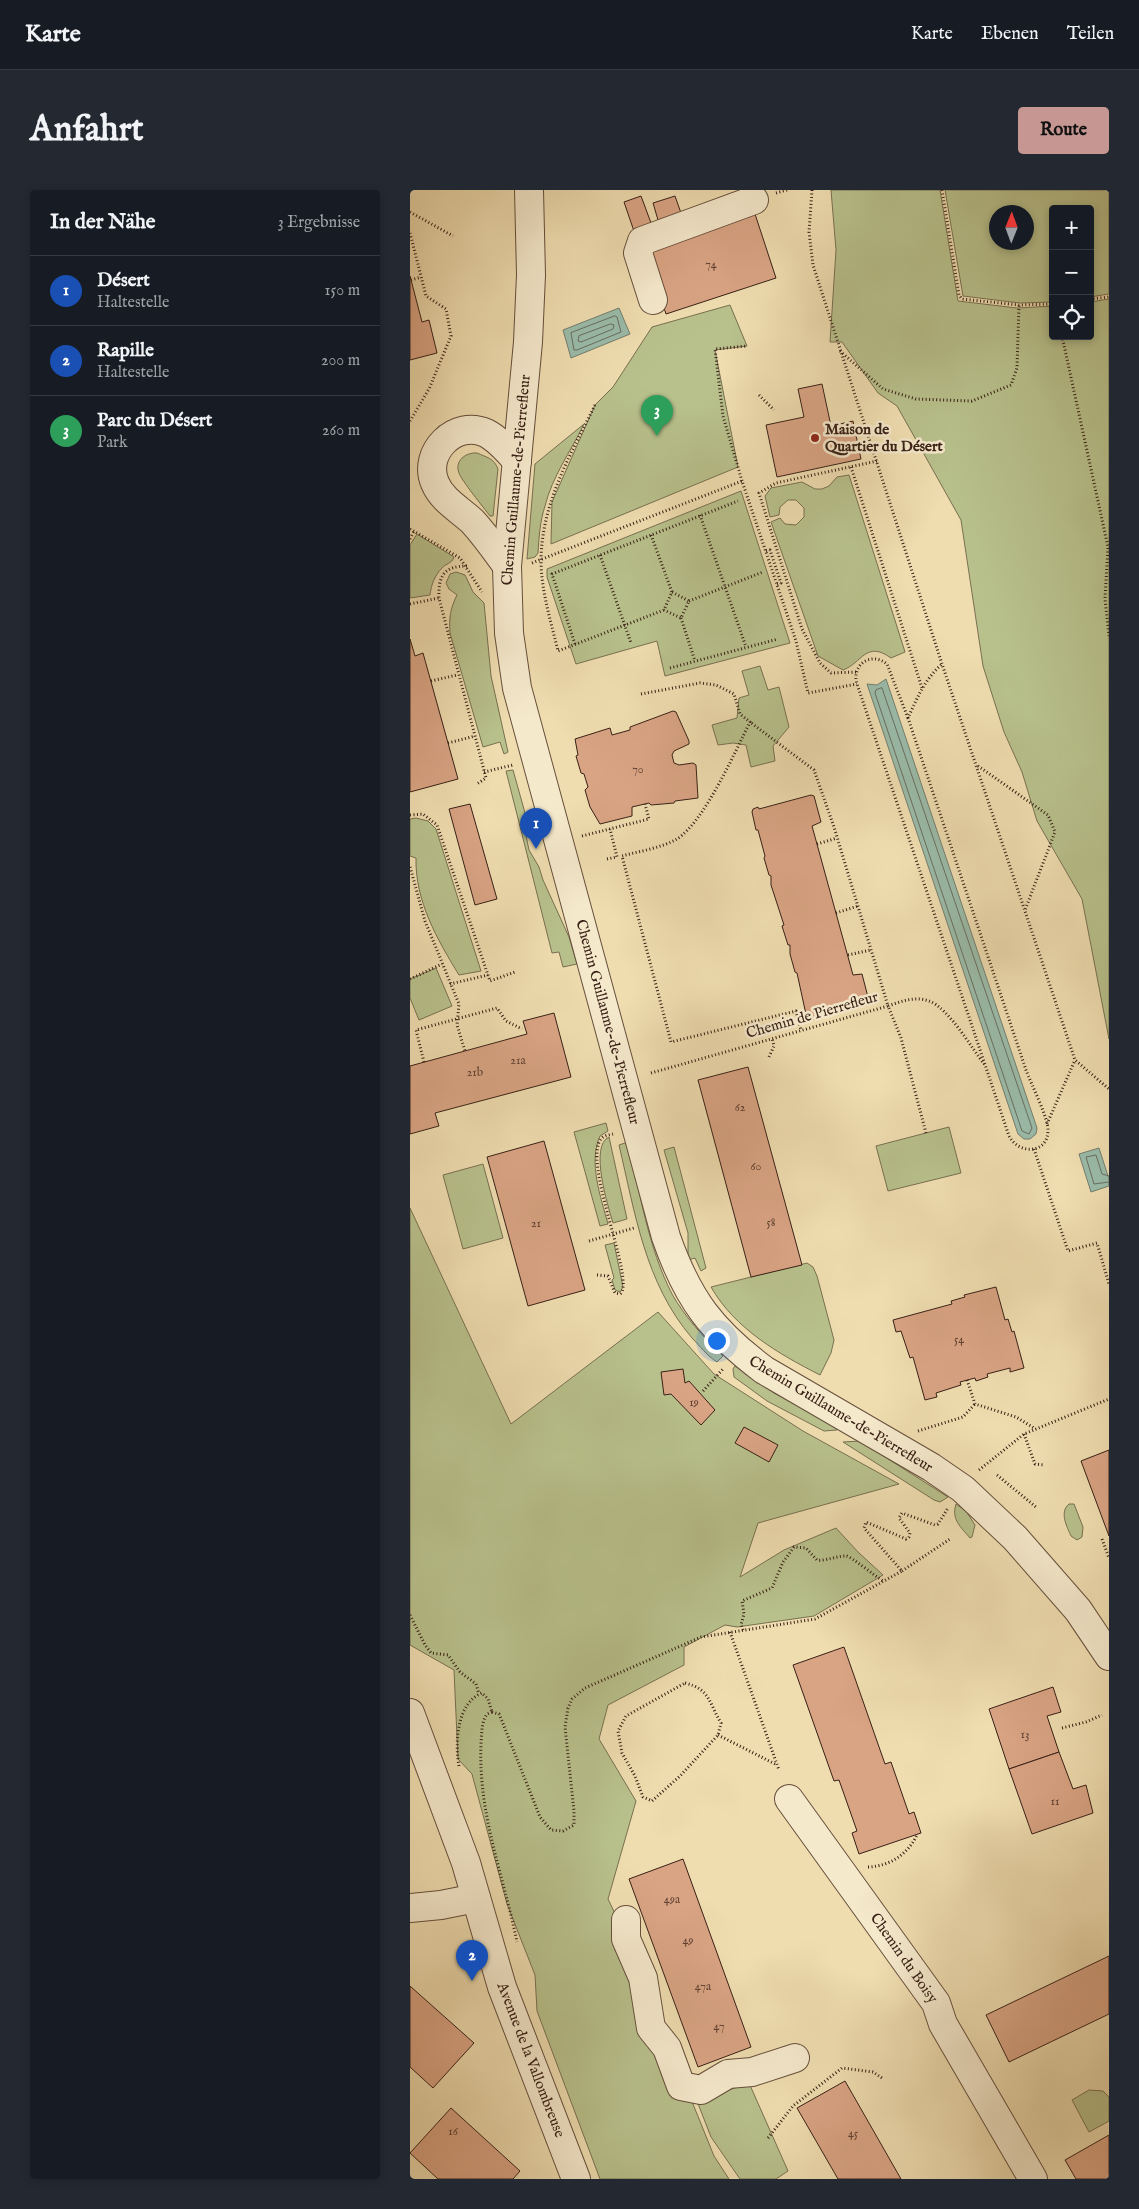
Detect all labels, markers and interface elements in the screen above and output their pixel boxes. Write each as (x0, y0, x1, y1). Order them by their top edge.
text: Karte (25, 19, 81, 50)
text: Karte (911, 23, 953, 46)
text: Ebenen (981, 23, 1039, 46)
text: Teilen (1067, 23, 1114, 46)
button: Route (1018, 107, 1109, 154)
text: Anfahrt (30, 108, 144, 153)
north arrow (989, 205, 1034, 250)
map controls (1049, 205, 1094, 340)
button: + (1049, 205, 1094, 250)
text: In der Nähe (50, 209, 156, 236)
text: 3 Ergebnisse (278, 213, 360, 233)
button: − (1049, 250, 1094, 295)
house number: 74 (705, 257, 717, 272)
text: Désert (97, 269, 150, 293)
text: 1 (63, 281, 69, 301)
text: 150 m (325, 281, 360, 301)
text: Haltestelle (97, 293, 169, 313)
button: locate (1049, 295, 1094, 340)
text: Rapille (97, 339, 154, 363)
text: 2 (62, 351, 70, 371)
text: 200 m (321, 351, 360, 371)
text: Haltestelle (97, 363, 169, 383)
street label: Chemin Guillaume-de-Pierrefleur (497, 373, 535, 586)
pin: 3 (641, 395, 673, 436)
text: Parc du Désert (97, 409, 212, 433)
place label: Maison de Quartier du Désert (825, 420, 943, 456)
text: 3 (63, 421, 69, 441)
text: 260 m (322, 421, 360, 441)
marker: Maison de Quartier du Désert (809, 432, 821, 444)
text: Park (97, 433, 127, 453)
house number: 70 (632, 762, 644, 777)
pin: 1 (520, 808, 552, 849)
street label: Chemin Guillaume-de-Pierrefleur (571, 917, 645, 1127)
street label: Chemin de Pierrefleur (744, 987, 881, 1043)
house number: 21a (510, 1053, 526, 1068)
house number: 21b (467, 1065, 483, 1080)
house number: 62 (735, 1100, 746, 1115)
house number: 60 (751, 1159, 762, 1174)
house number: 58 (766, 1215, 776, 1230)
house number: 21 (531, 1216, 541, 1231)
your location (704, 1328, 730, 1354)
house number: 54 (954, 1332, 964, 1347)
street label: Chemin Guillaume-de-Pierrefleur (745, 1351, 937, 1477)
house number: 19 (689, 1395, 699, 1410)
house number: 13 (1021, 1727, 1029, 1742)
house number: 11 (1051, 1794, 1059, 1809)
house number: 49a (664, 1892, 681, 1907)
street label: Chemin du Boisy (866, 1909, 943, 2007)
house number: 49 (682, 1933, 694, 1948)
pin: 2 (456, 1940, 488, 1981)
street label: Avenue de la Vallombreuse (492, 1979, 569, 2140)
house number: 47a (695, 1979, 712, 1994)
house number: 47 (713, 2019, 725, 2034)
house number: 16 (448, 2124, 459, 2139)
house number: 45 (848, 2126, 859, 2141)

